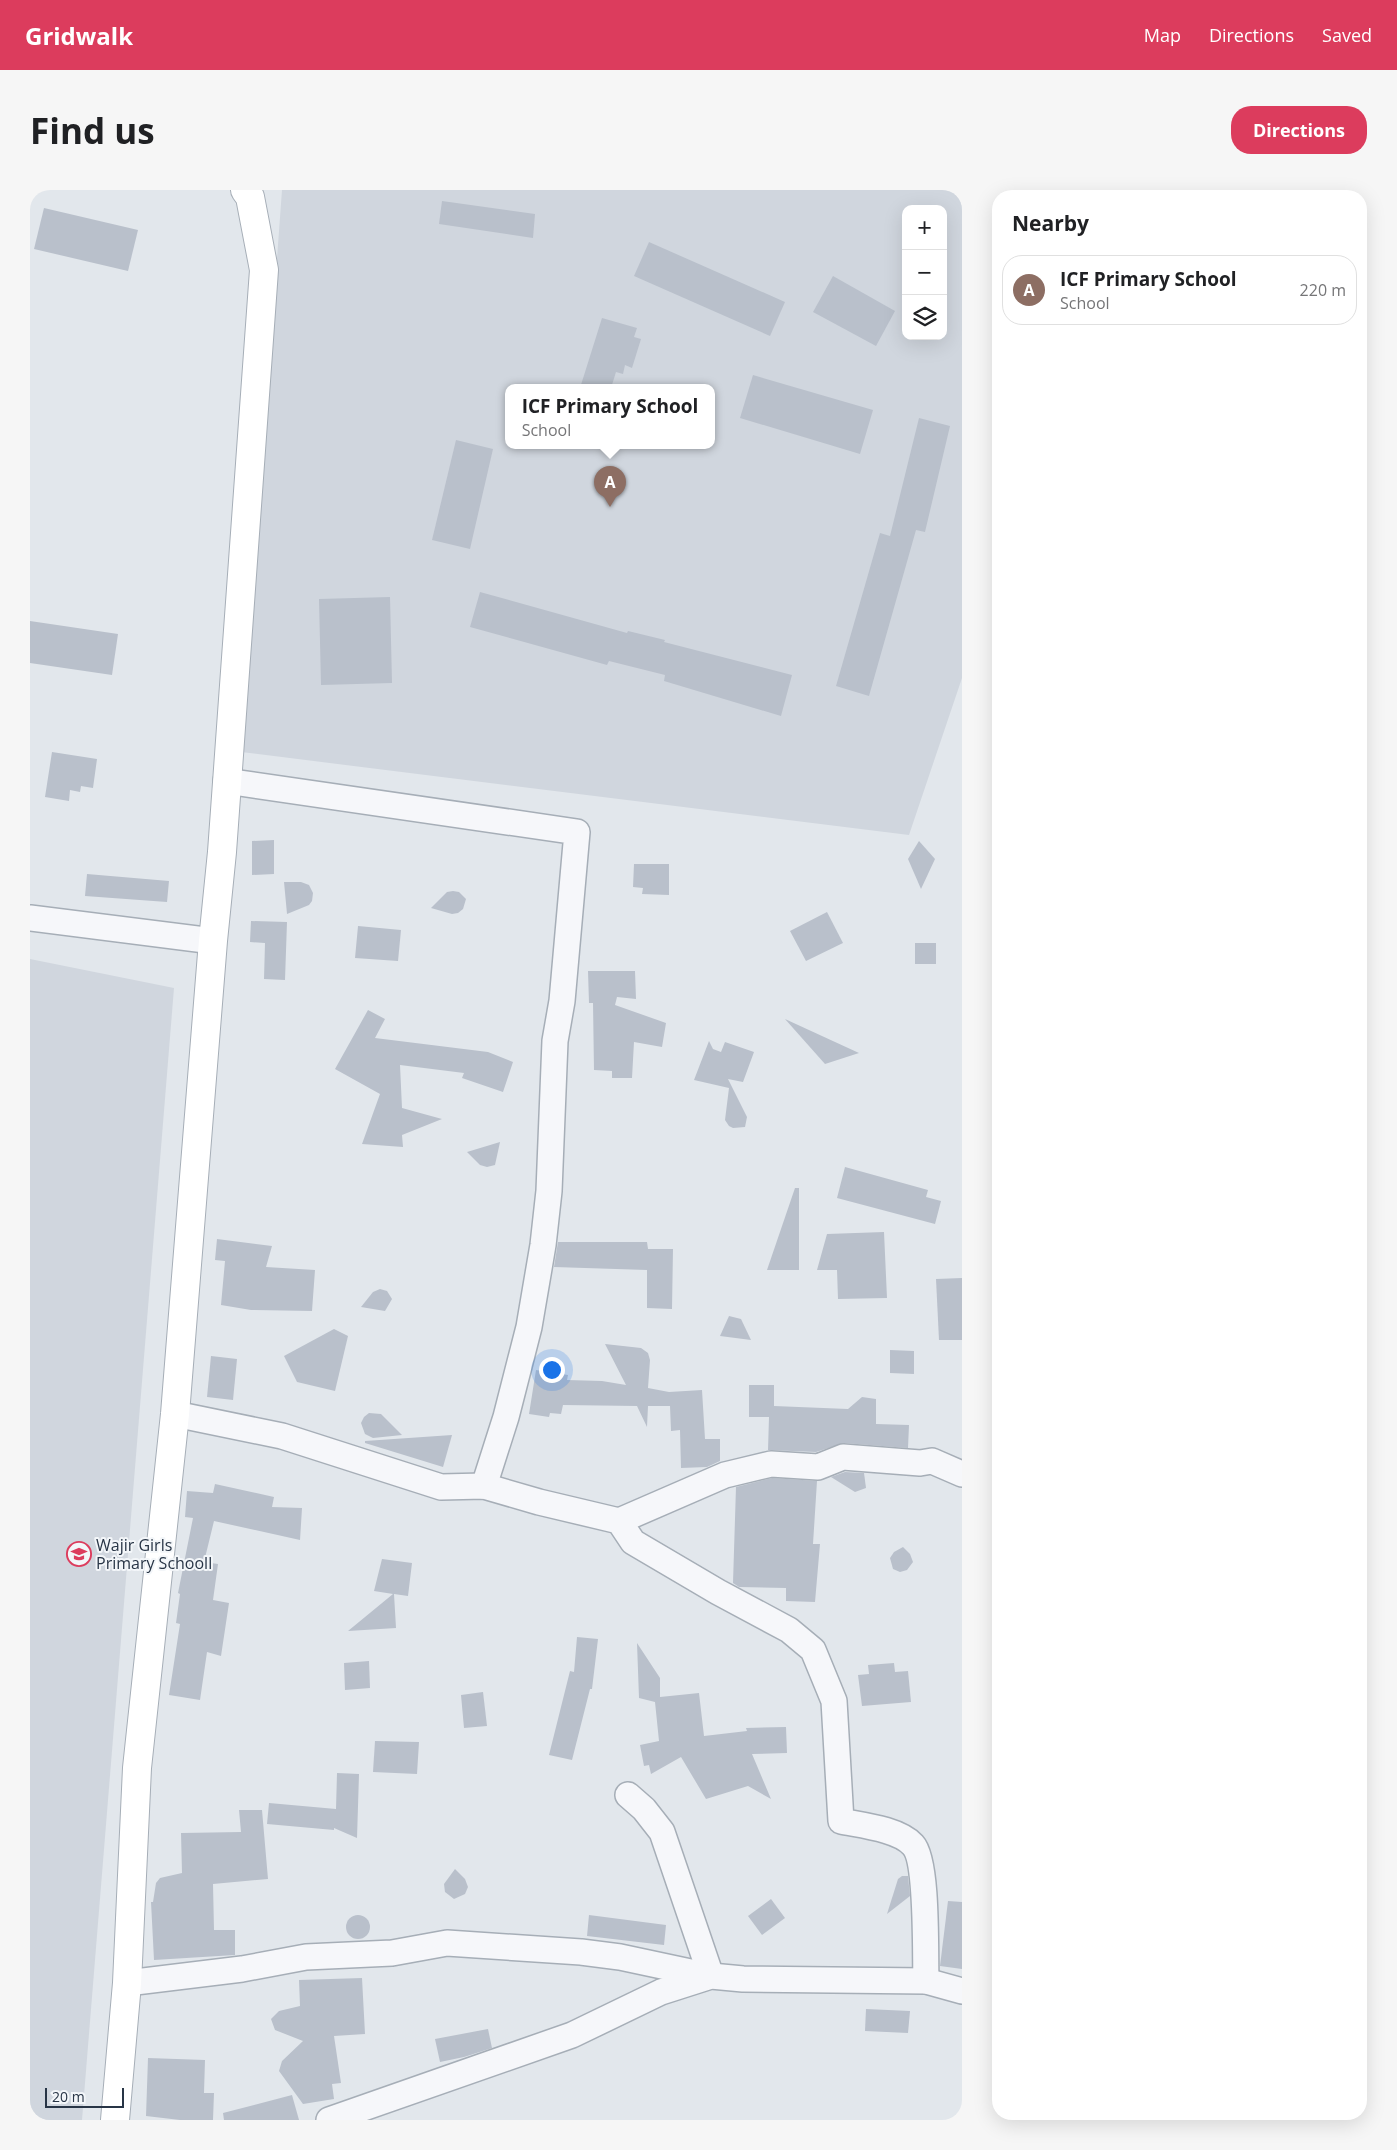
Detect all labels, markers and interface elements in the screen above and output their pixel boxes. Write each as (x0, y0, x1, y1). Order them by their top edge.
text: Gridwalk (25, 19, 133, 52)
text: Map (1144, 23, 1181, 47)
text: Directions (1209, 23, 1294, 47)
text: Saved (1322, 23, 1372, 47)
button: Directions (1231, 106, 1367, 154)
text: Find us (30, 107, 155, 154)
map controls (902, 205, 947, 340)
button: + (902, 205, 947, 250)
text: Nearby (1012, 209, 1089, 237)
button: − (902, 250, 947, 295)
text: ICF Primary School (1060, 266, 1237, 292)
text: A (1023, 279, 1035, 301)
text: 220 m (1300, 279, 1346, 301)
text: School (1060, 292, 1110, 314)
button: layers (902, 295, 947, 340)
popup (505, 384, 715, 449)
text: ICF Primary School (522, 393, 698, 419)
text: School (522, 419, 571, 441)
pin: A (594, 466, 626, 507)
your location (539, 1357, 565, 1383)
place label: Wajir Girls Primary Schooll (96, 1534, 212, 1574)
school or university icon: Wajir Girls Primary Schooll (66, 1541, 92, 1567)
scale bar (45, 2085, 124, 2108)
text: 20 m (52, 2087, 85, 2106)

